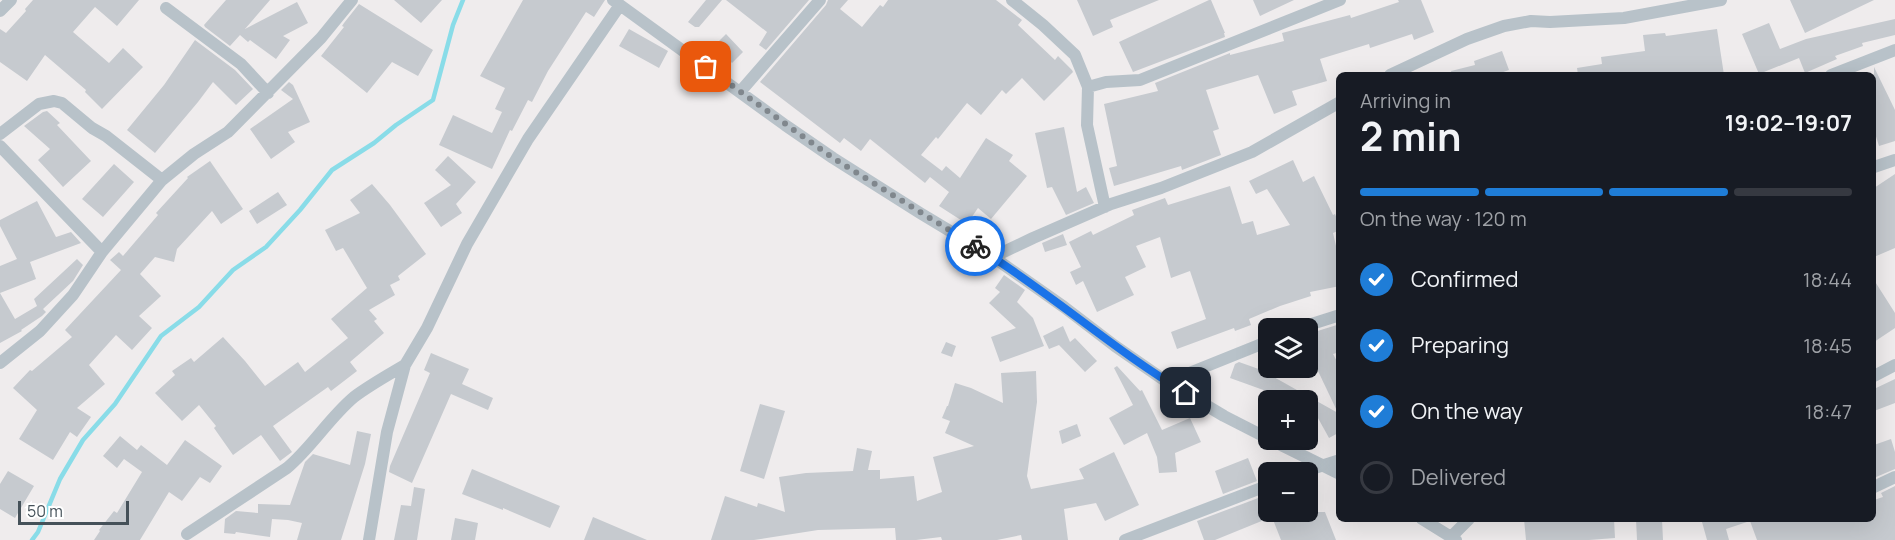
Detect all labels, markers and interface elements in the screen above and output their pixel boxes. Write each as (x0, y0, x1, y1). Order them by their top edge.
pin (680, 41, 731, 92)
icon: bag (689, 50, 722, 83)
text: Arriving in (1360, 87, 1451, 114)
text: 19:02–19:07 (1725, 108, 1852, 138)
text: 2 min (1360, 109, 1461, 163)
text: On the way · 120 m (1360, 205, 1527, 232)
courier (945, 216, 1005, 276)
icon: bike (959, 230, 992, 263)
icon: check (1360, 263, 1393, 296)
text: Confirmed (1411, 264, 1519, 294)
text: 18:44 (1803, 266, 1852, 293)
map controls (1258, 318, 1318, 522)
button: layers (1258, 318, 1318, 378)
icon: check (1360, 329, 1393, 362)
text: Preparing (1411, 330, 1509, 360)
text: 18:45 (1803, 332, 1852, 359)
pin (1160, 367, 1211, 418)
icon: home (1169, 376, 1202, 409)
button: + (1258, 390, 1318, 450)
icon: check (1360, 395, 1393, 428)
text: On the way (1411, 396, 1523, 426)
text: 18:47 (1805, 398, 1852, 425)
button: − (1258, 462, 1318, 522)
text: Delivered (1411, 462, 1506, 492)
scale bar (18, 498, 129, 526)
text: 50 m (27, 500, 63, 522)

